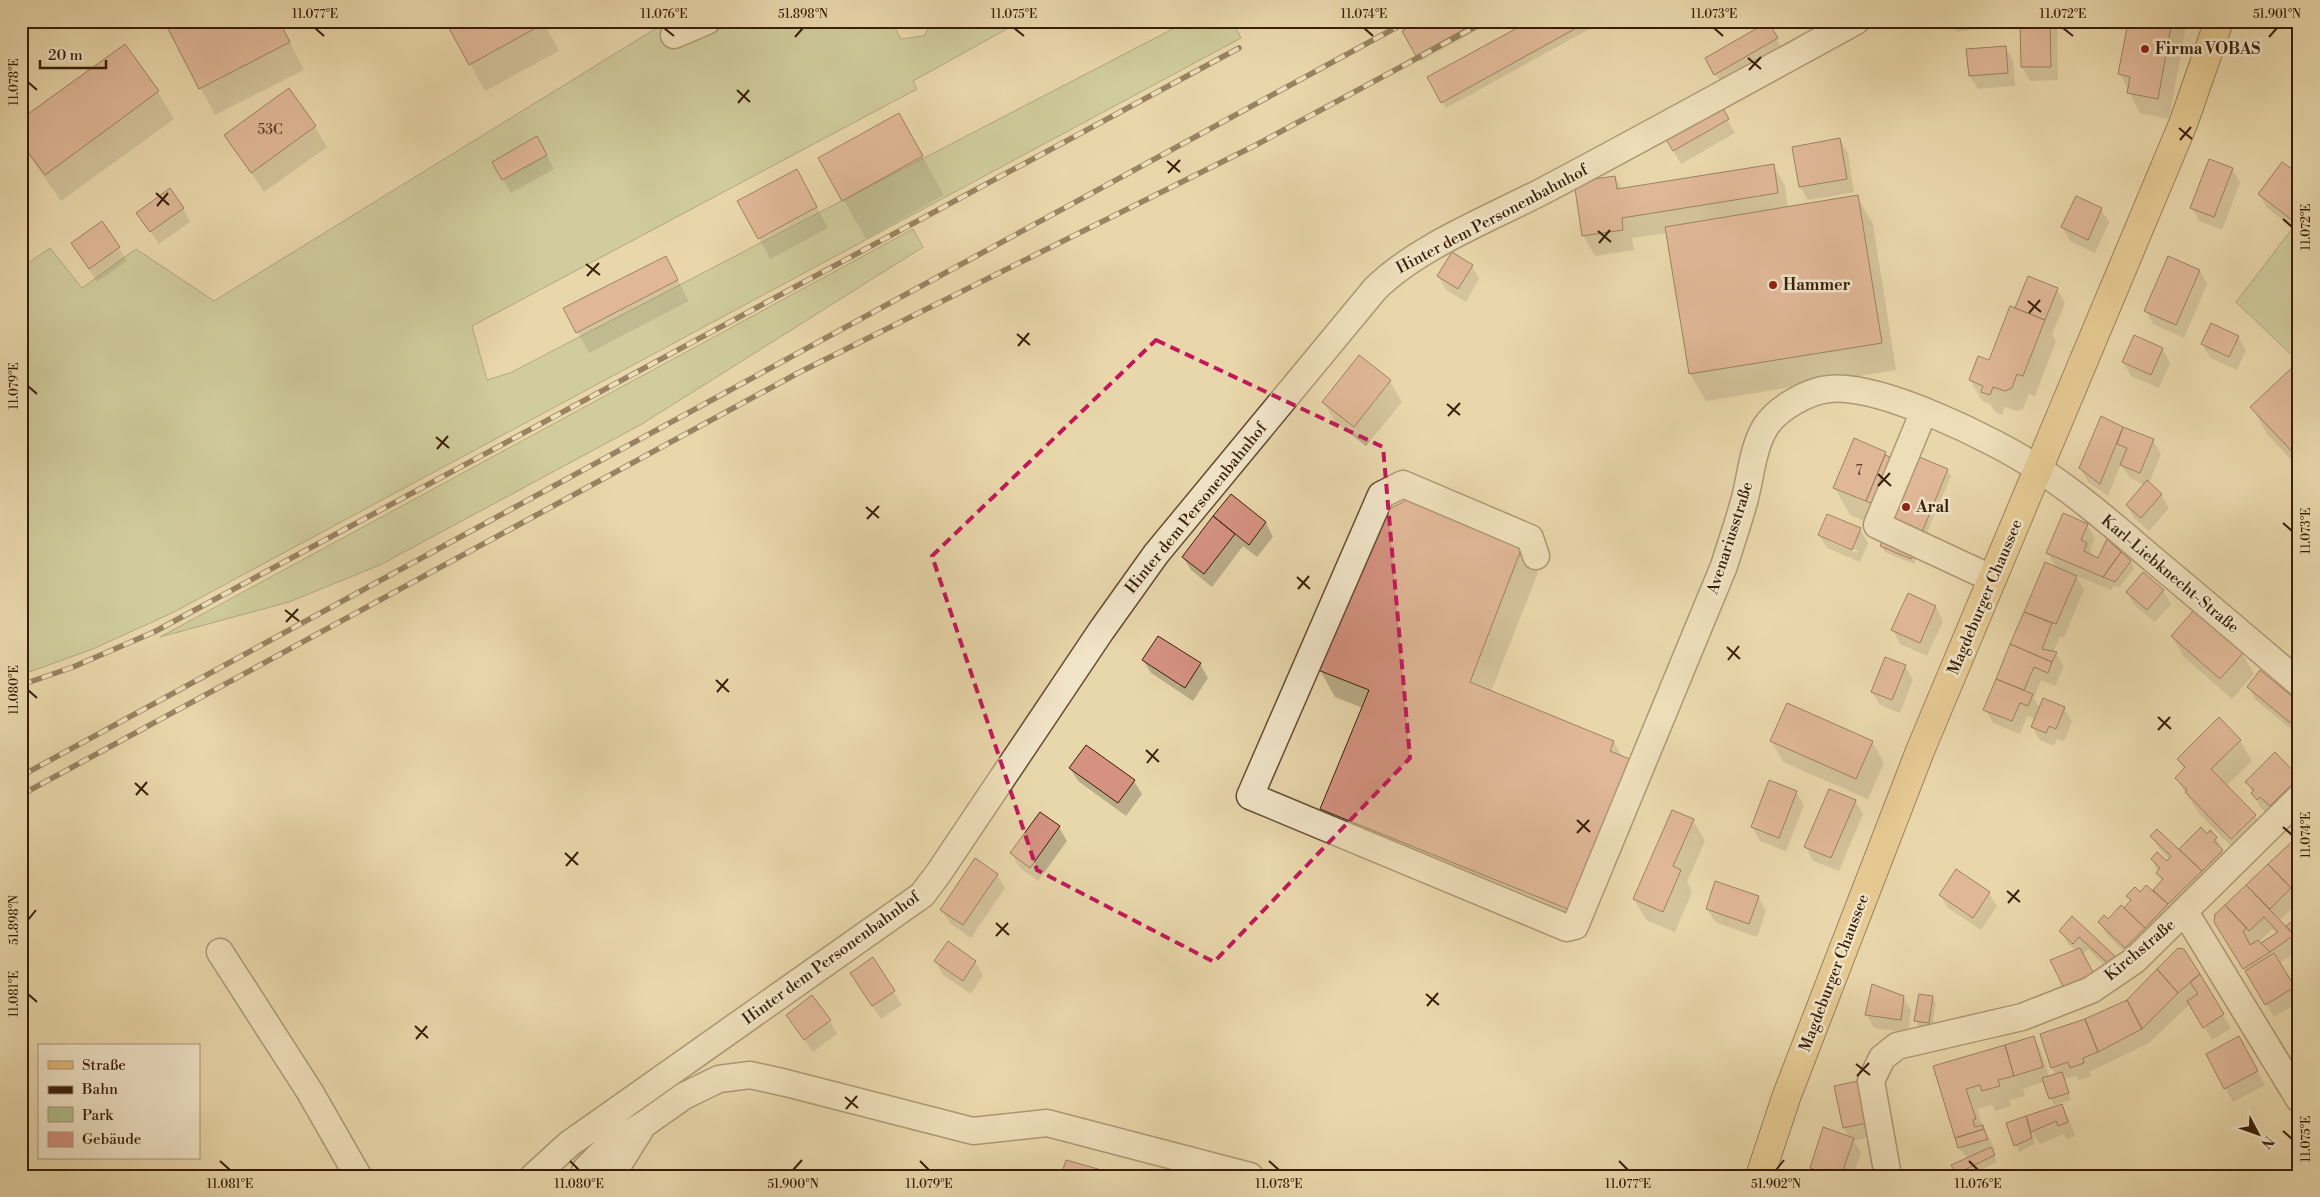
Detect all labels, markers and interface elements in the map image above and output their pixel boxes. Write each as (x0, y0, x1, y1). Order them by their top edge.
text: 11.077°E (292, 7, 338, 22)
text: 11.076°E (640, 7, 688, 22)
text: 51.898°N (778, 7, 828, 22)
text: 11.075°E (991, 7, 1037, 22)
text: 11.074°E (1341, 7, 1387, 22)
text: 11.073°E (1691, 7, 1737, 22)
text: 11.072°E (2040, 7, 2086, 22)
text: 51.901°N (2253, 7, 2301, 22)
scale bar (40, 38, 106, 70)
place label: Firma VOBAS (2155, 39, 2260, 59)
marker: Firma VOBAS (2139, 43, 2151, 55)
text: 20 m (48, 46, 83, 65)
text: 11.078°E (7, 58, 22, 106)
house number: 53C (257, 121, 283, 139)
street label: Hinter dem Personenbahnhof (1393, 159, 1592, 278)
text: 11.072°E (2299, 204, 2314, 250)
place label: Hammer (1783, 275, 1851, 295)
marker: Hammer (1767, 279, 1779, 291)
text: 11.079°E (7, 362, 22, 410)
street label: Hinter dem Personenbahnhof (1121, 417, 1272, 598)
house number: 7 (1855, 462, 1863, 480)
street label: Avenariusstraße (1702, 479, 1758, 598)
place label: Aral (1915, 497, 1950, 517)
marker: Aral (1900, 501, 1912, 513)
text: 11.073°E (2299, 508, 2314, 554)
street label: Karl-Liebknecht-Straße (2097, 510, 2243, 638)
street label: Magdeburger Chaussee (1943, 516, 2027, 678)
text: 11.080°E (7, 665, 22, 715)
text: 11.074°E (2299, 812, 2314, 858)
street label: Hinter dem Personenbahnhof (738, 886, 925, 1029)
street label: Magdeburger Chaussee (1795, 891, 1873, 1055)
text: 51.898°N (7, 895, 22, 945)
street label: Kirchstraße (2101, 915, 2179, 985)
text: 11.081°E (7, 971, 22, 1017)
legend (38, 1044, 200, 1160)
text: Straße (82, 1056, 126, 1075)
text: Bahn (81, 1080, 118, 1099)
text: Park (82, 1106, 114, 1125)
north arrow (2232, 1110, 2282, 1160)
text: 11.075°E (2299, 1116, 2314, 1162)
text: Gebäude (82, 1130, 141, 1149)
text: N (2257, 1132, 2277, 1152)
text: 11.081°E (207, 1177, 253, 1192)
text: 11.080°E (554, 1177, 604, 1192)
text: 51.900°N (767, 1177, 819, 1192)
text: 11.079°E (905, 1177, 953, 1192)
text: 11.078°E (1255, 1177, 1303, 1192)
text: 11.077°E (1605, 1177, 1651, 1192)
text: 51.902°N (1751, 1177, 1801, 1192)
text: 11.076°E (1954, 1177, 2002, 1192)

